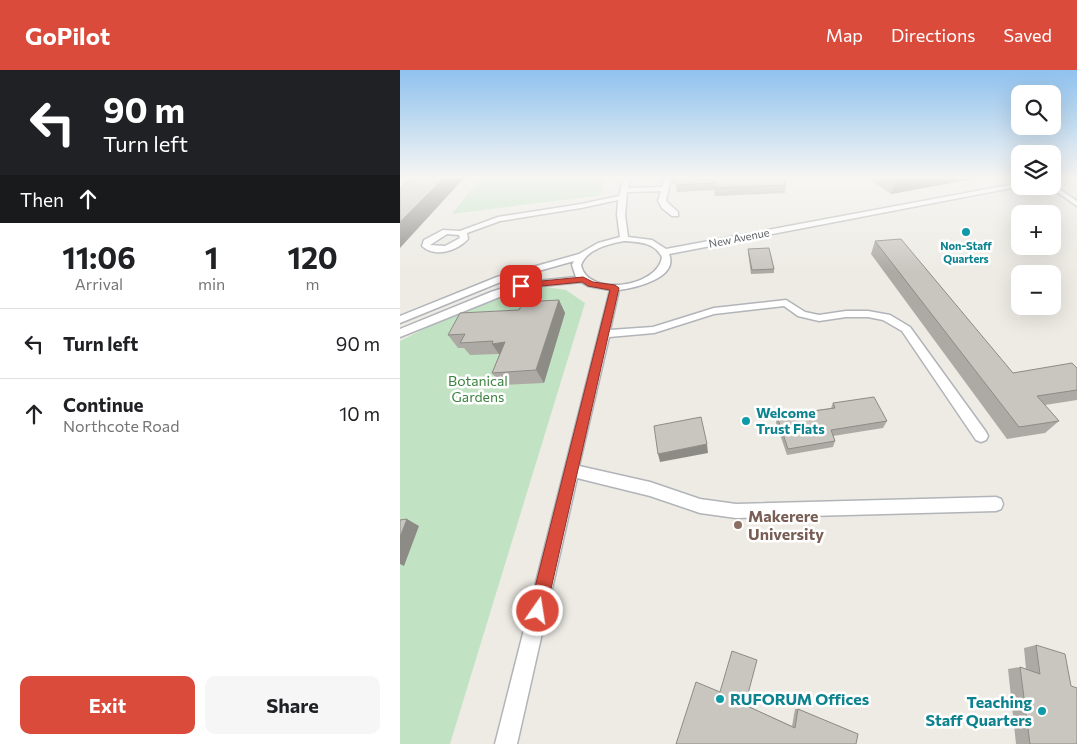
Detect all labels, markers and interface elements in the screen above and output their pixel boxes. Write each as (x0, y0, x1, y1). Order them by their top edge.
text: GoPilot (25, 21, 110, 50)
text: Map (826, 24, 863, 46)
text: Directions (891, 24, 975, 46)
text: Saved (1003, 24, 1052, 46)
map controls (1011, 85, 1061, 315)
button: search (1011, 85, 1061, 135)
text: 90 m (103, 87, 185, 130)
icon: left (20, 90, 85, 155)
text: Turn left (103, 130, 188, 157)
button: layers (1011, 145, 1061, 195)
icon: ahead (74, 185, 102, 213)
text: Then (20, 188, 64, 211)
button: + (1011, 205, 1061, 255)
street label: New Avenue (707, 225, 771, 250)
marker: Non-Staff Quarters (960, 226, 972, 238)
text: 11:06 (62, 238, 136, 275)
text: 1 (205, 238, 218, 275)
text: 120 (287, 238, 338, 275)
place label: Non-Staff Quarters (940, 239, 992, 265)
pin (500, 265, 542, 307)
button: − (1011, 265, 1061, 315)
icon: arrive (507, 272, 535, 300)
text: Arrival (75, 274, 123, 293)
text: min (198, 274, 225, 293)
text: m (306, 274, 320, 293)
icon: left (20, 330, 48, 358)
text: Turn left (63, 332, 138, 355)
text: 90 m (336, 332, 380, 355)
park label: Botanical Gardens (448, 372, 508, 405)
text: Continue (63, 393, 143, 416)
icon: ahead (20, 400, 48, 428)
text: 10 m (339, 402, 380, 425)
place label: Welcome Trust Flats (756, 404, 825, 437)
marker: Welcome Trust Flats (740, 415, 752, 427)
text: Northcote Road (63, 416, 179, 435)
place label: Makerere University (748, 506, 824, 543)
marker: Makerere University (732, 519, 744, 531)
position arrow (511, 584, 563, 636)
button: Exit (20, 676, 195, 734)
button: Share (205, 676, 380, 734)
place label: RUFORUM Offices (730, 689, 869, 708)
place label: Teaching Staff Quarters (925, 692, 1032, 729)
marker: RUFORUM Offices (714, 693, 726, 705)
marker: Teaching Staff Quarters (1036, 705, 1048, 717)

